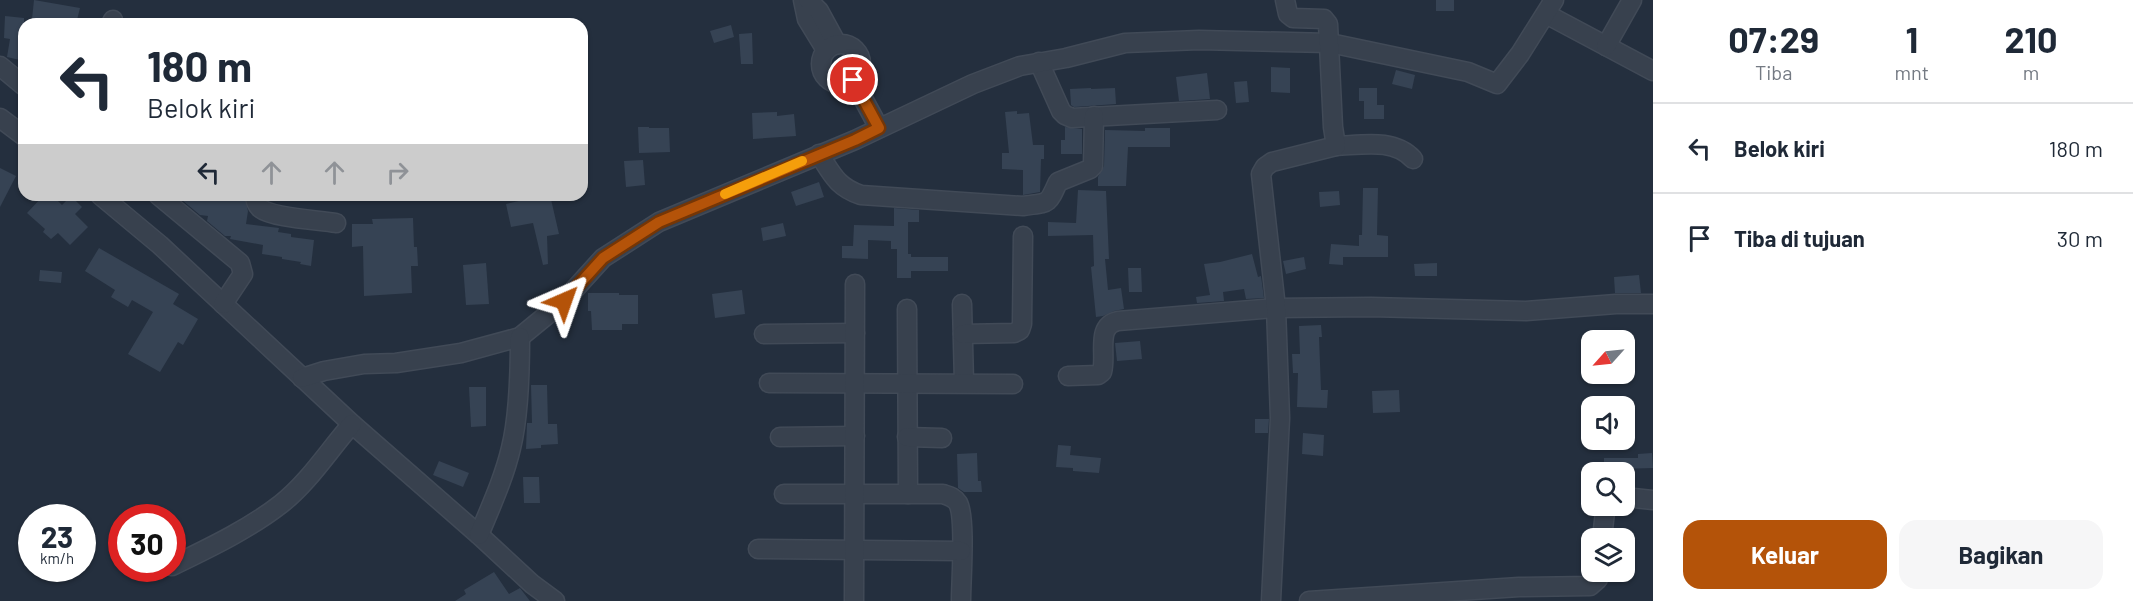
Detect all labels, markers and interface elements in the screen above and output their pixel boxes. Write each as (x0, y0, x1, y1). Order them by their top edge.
text: 07:29 (1728, 17, 1819, 60)
text: 1 (1905, 17, 1918, 60)
text: 210 (2004, 17, 2058, 60)
text: 180 m (147, 40, 252, 90)
icon: left (48, 42, 126, 120)
pin (827, 54, 878, 105)
text: Tiba (1755, 60, 1792, 84)
text: mnt (1894, 60, 1929, 84)
text: m (2023, 60, 2039, 84)
icon: arrive (836, 63, 869, 96)
text: Belok kiri (147, 91, 255, 123)
icon: left (1683, 132, 1716, 165)
text: Belok kiri (1734, 135, 1825, 161)
text: 180 m (2049, 135, 2103, 161)
icon: left (192, 156, 225, 189)
icon: ahead (255, 156, 288, 189)
icon: ahead (318, 156, 351, 189)
icon: right (381, 156, 414, 189)
icon: arrive (1683, 222, 1716, 255)
text: Tiba di tujuan (1734, 225, 1865, 251)
text: 30 m (2057, 225, 2103, 251)
position arrow (532, 269, 596, 333)
north arrow (1581, 330, 1635, 384)
map controls (1581, 330, 1635, 582)
button: sound (1581, 396, 1635, 450)
button: search (1581, 462, 1635, 516)
speed limit sign: 30 (108, 504, 186, 582)
text: 23 (41, 518, 73, 554)
button: Keluar (1683, 520, 1887, 589)
button: Bagikan (1899, 520, 2103, 589)
button: layers (1581, 528, 1635, 582)
text: km/h (40, 549, 74, 567)

